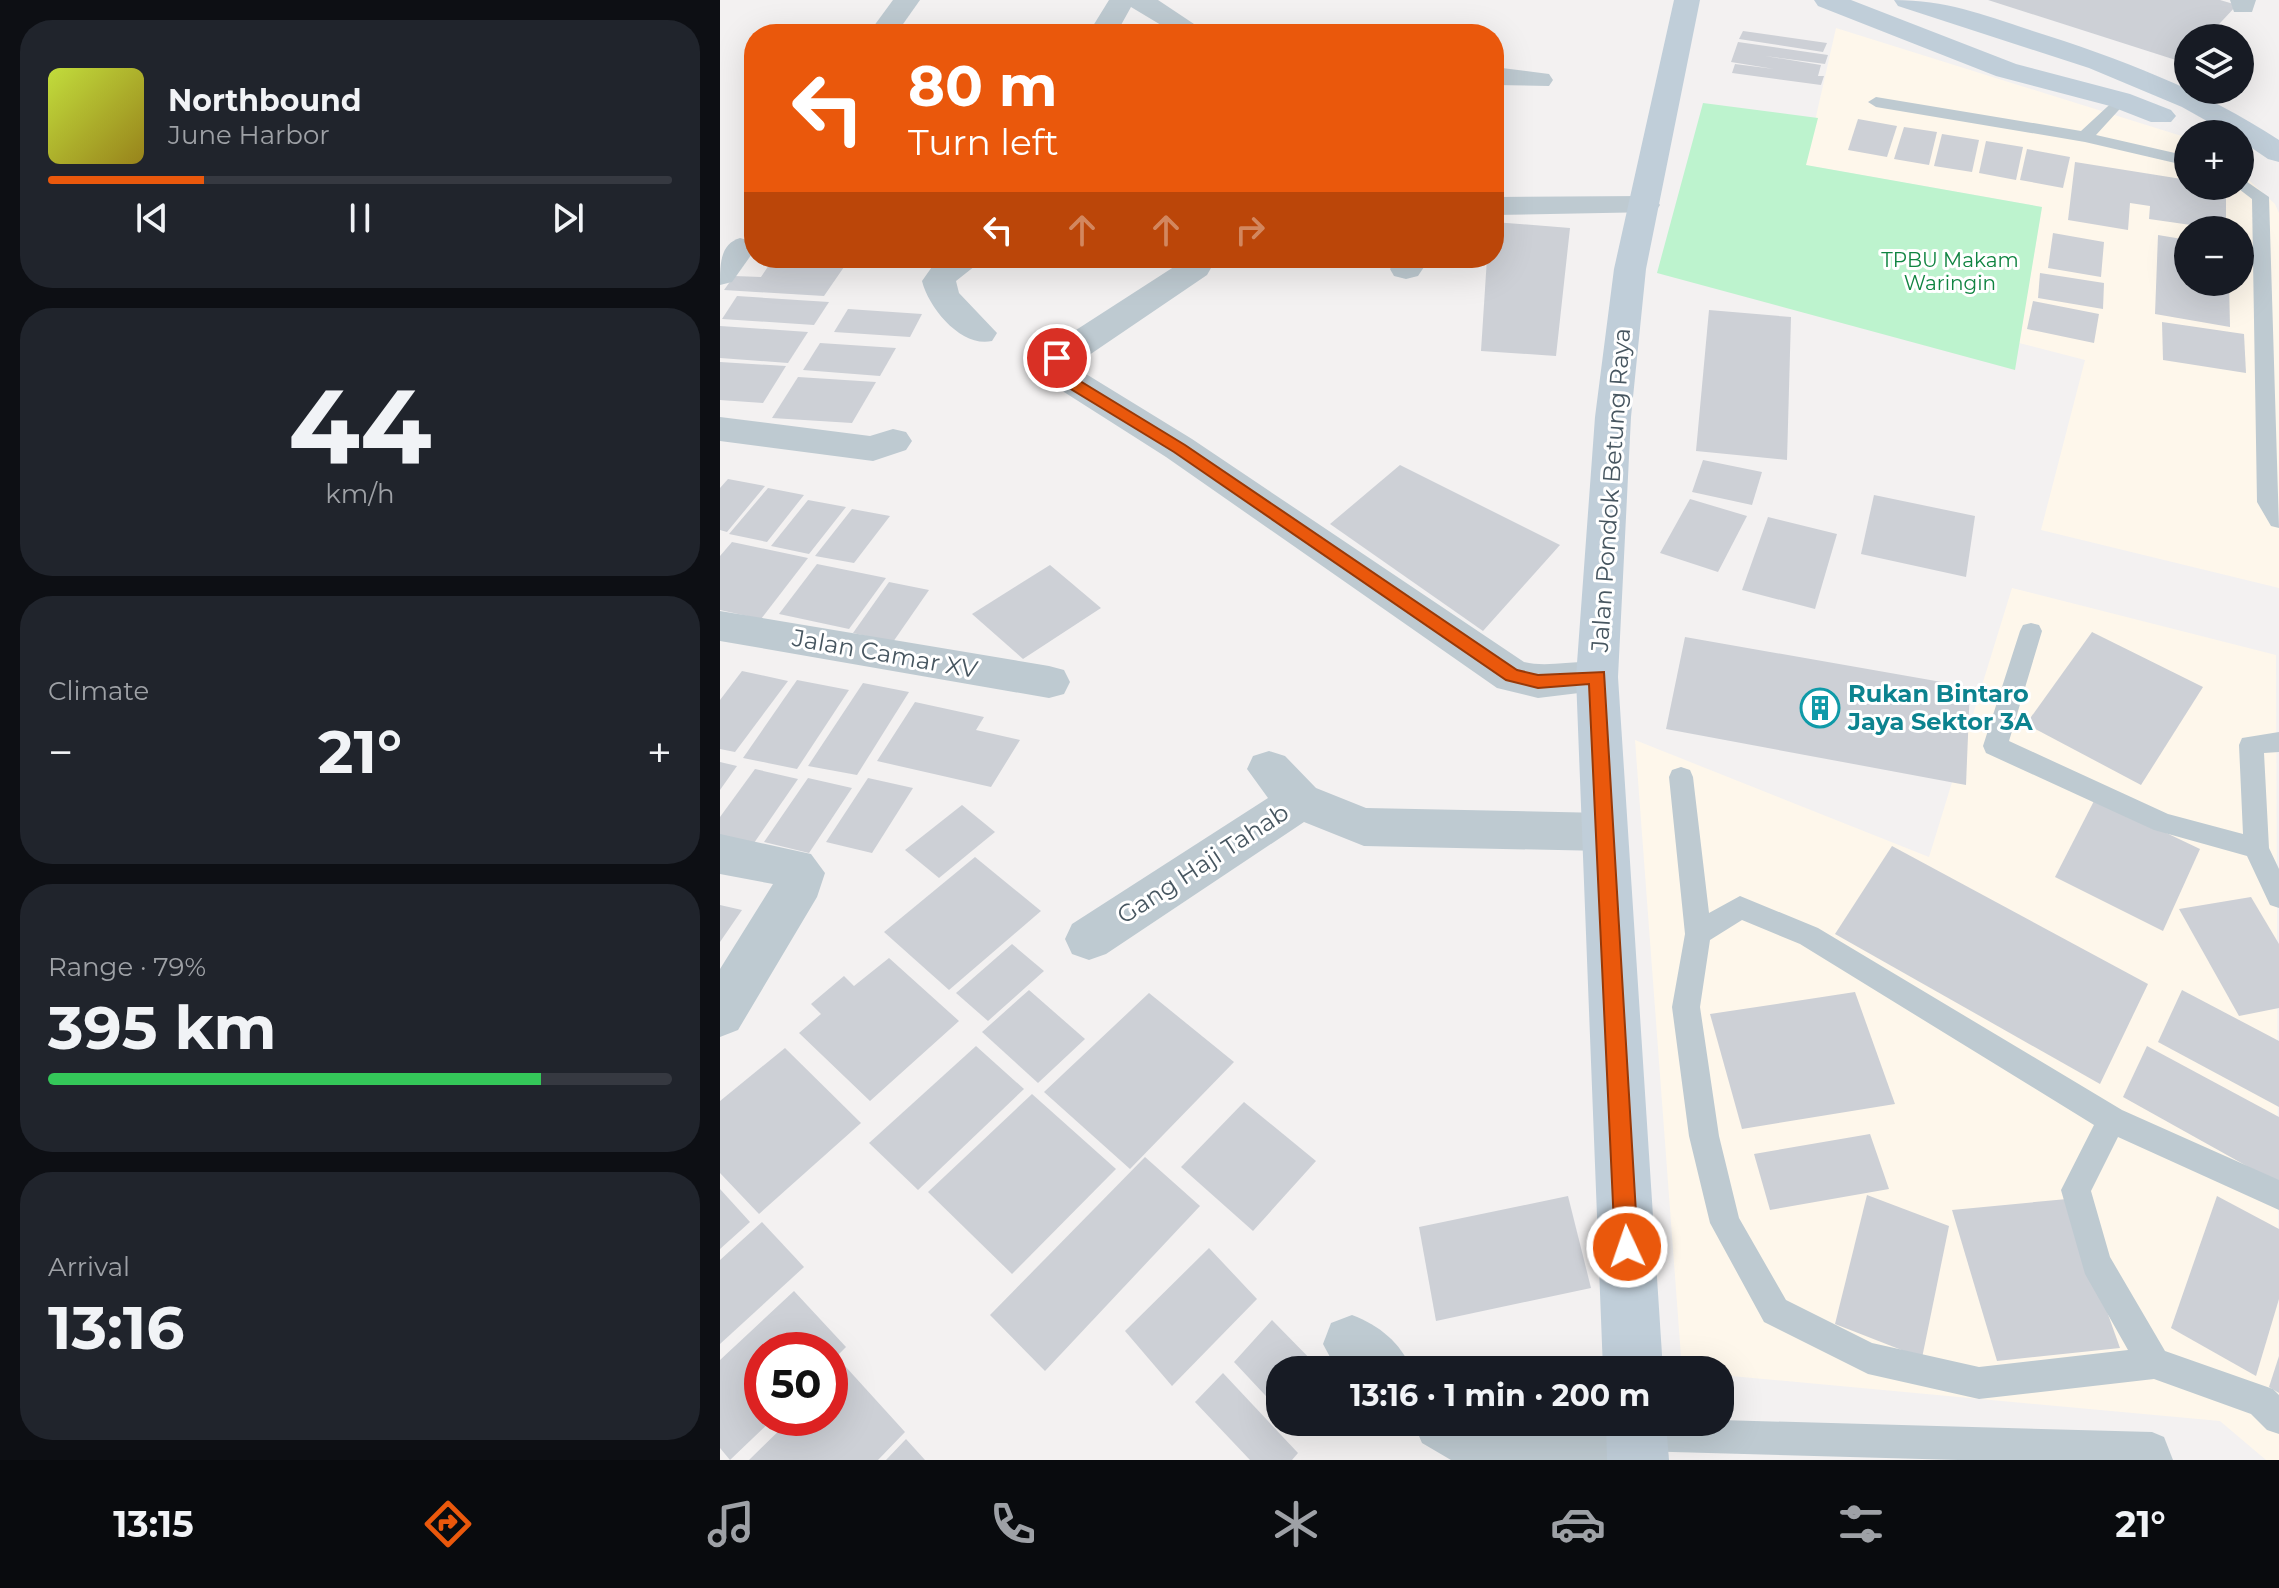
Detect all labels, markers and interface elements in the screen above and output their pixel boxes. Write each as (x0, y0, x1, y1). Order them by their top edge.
map controls (2174, 24, 2254, 296)
button: layers (2174, 24, 2254, 104)
text: 80 m (908, 52, 1058, 120)
icon: left (776, 56, 880, 160)
text: Northbound (168, 82, 362, 119)
text: June Harbor (168, 119, 330, 151)
text: Turn left (908, 120, 1059, 164)
button: + (2174, 120, 2254, 200)
icon: previous (130, 196, 174, 240)
icon: pause (338, 196, 382, 240)
icon: next (546, 196, 590, 240)
icon: left (976, 208, 1020, 252)
icon: ahead (1060, 208, 1104, 252)
icon: ahead (1144, 208, 1188, 252)
icon: right (1228, 208, 1272, 252)
button: − (2174, 216, 2254, 296)
park label: TPBU Makam Waringin (1881, 248, 2019, 295)
pin (1023, 324, 1091, 392)
street label: Jalan Pondok Betung Raya (1585, 327, 1636, 654)
icon: arrive (1035, 336, 1079, 380)
text: 44 (288, 362, 432, 489)
text: km/h (325, 478, 395, 510)
street label: Jalan Camar XV (789, 623, 980, 684)
text: Climate (48, 675, 149, 707)
place label: Rukan Bintaro Jaya Sektor 3A (1847, 679, 2033, 736)
building icon: Rukan Bintaro Jaya Sektor 3A (1799, 687, 1841, 729)
text: 21° (318, 715, 402, 788)
text: − (48, 725, 73, 779)
text: + (647, 725, 672, 779)
street label: Gang Haji Tahab (1112, 797, 1294, 930)
text: Range · 79% (48, 951, 206, 983)
text: 395 km (48, 991, 276, 1064)
position arrow (1585, 1205, 1669, 1289)
text: Arrival (48, 1251, 130, 1283)
text: 13:16 (48, 1291, 185, 1364)
speed limit sign: 50 (744, 1332, 848, 1436)
text: 13:16 · 1 min · 200 m (1350, 1377, 1650, 1414)
icon: directions (420, 1496, 476, 1552)
icon: music (703, 1496, 759, 1552)
icon: phone (985, 1496, 1041, 1552)
icon: climate (1268, 1496, 1324, 1552)
icon: car (1550, 1496, 1606, 1552)
icon: filters (1833, 1496, 1889, 1552)
text: 13:15 (113, 1502, 194, 1546)
text: 21° (2115, 1502, 2166, 1546)

